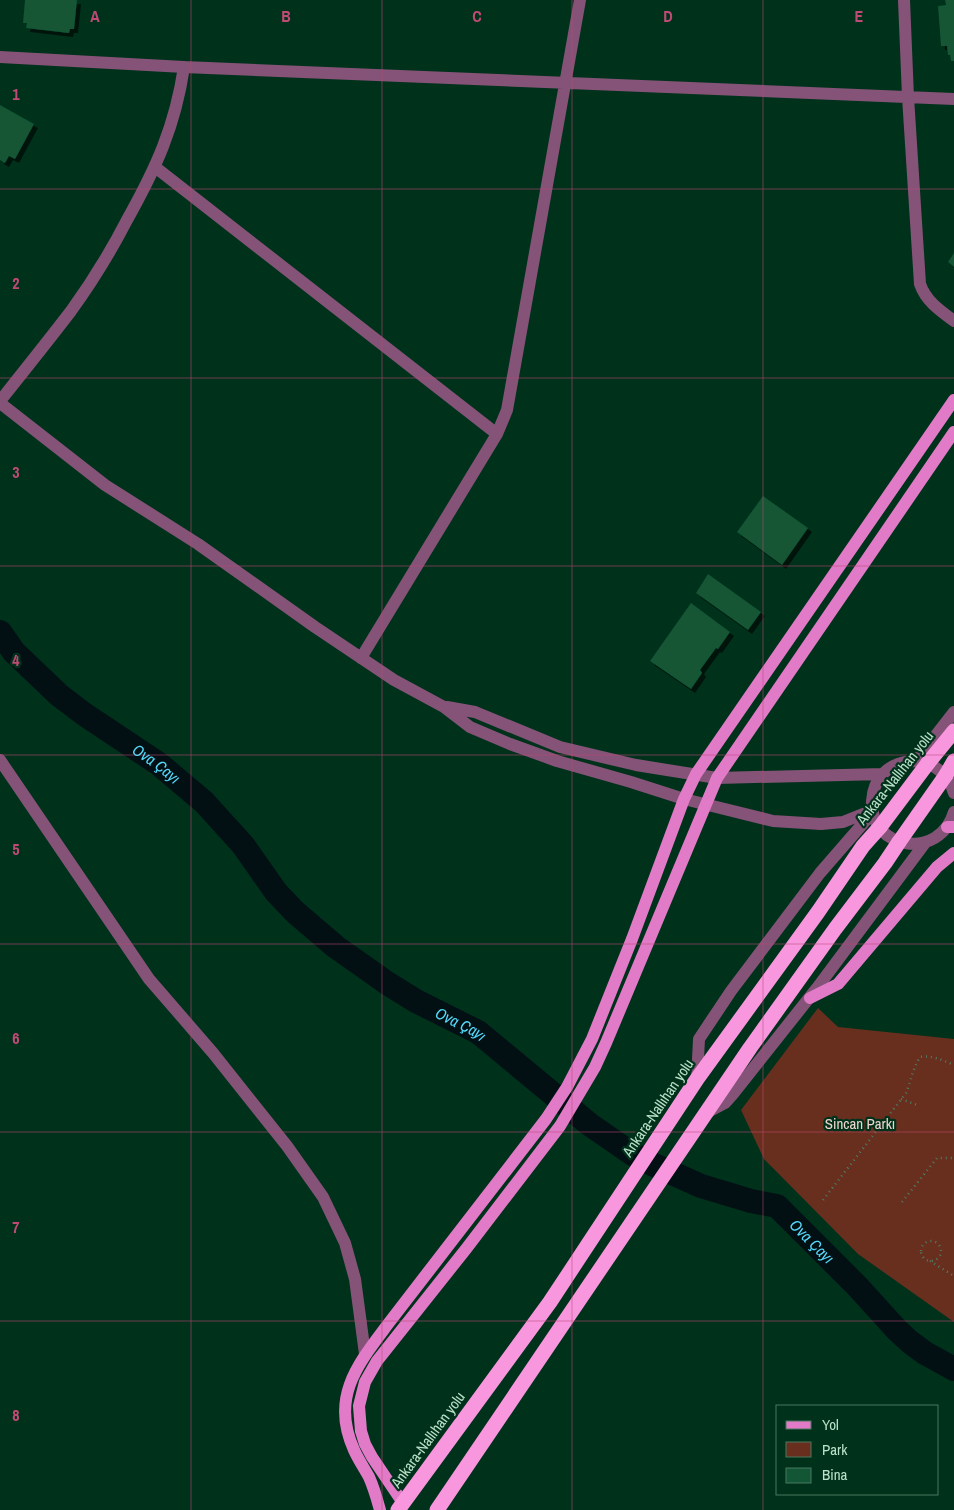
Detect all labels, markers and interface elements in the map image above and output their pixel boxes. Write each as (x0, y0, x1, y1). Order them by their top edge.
text: A (90, 5, 100, 27)
text: B (281, 5, 291, 27)
text: C (472, 5, 482, 27)
text: D (663, 5, 673, 27)
text: E (855, 5, 864, 27)
text: 1 (12, 83, 20, 105)
text: 2 (12, 272, 20, 294)
text: 3 (12, 461, 20, 483)
text: 4 (12, 649, 20, 671)
street label: Ankara-Nallıhan yolu (851, 726, 938, 830)
water label: Ova Çayı (128, 738, 186, 789)
text: 5 (12, 838, 20, 860)
water label: Ova Çayı (432, 1001, 492, 1046)
text: 6 (12, 1027, 20, 1049)
street label: Ankara-Nallıhan yolu (616, 1055, 698, 1162)
park label: Sincan Parkı (825, 1113, 895, 1134)
water label: Ova Çayı (785, 1214, 840, 1269)
text: 7 (12, 1216, 20, 1238)
street label: Ankara-Nallıhan yolu (385, 1387, 470, 1493)
text: 8 (12, 1404, 20, 1426)
legend (776, 1405, 939, 1495)
text: Yol (822, 1414, 839, 1435)
text: Park (822, 1439, 848, 1460)
text: Bina (822, 1464, 847, 1485)

